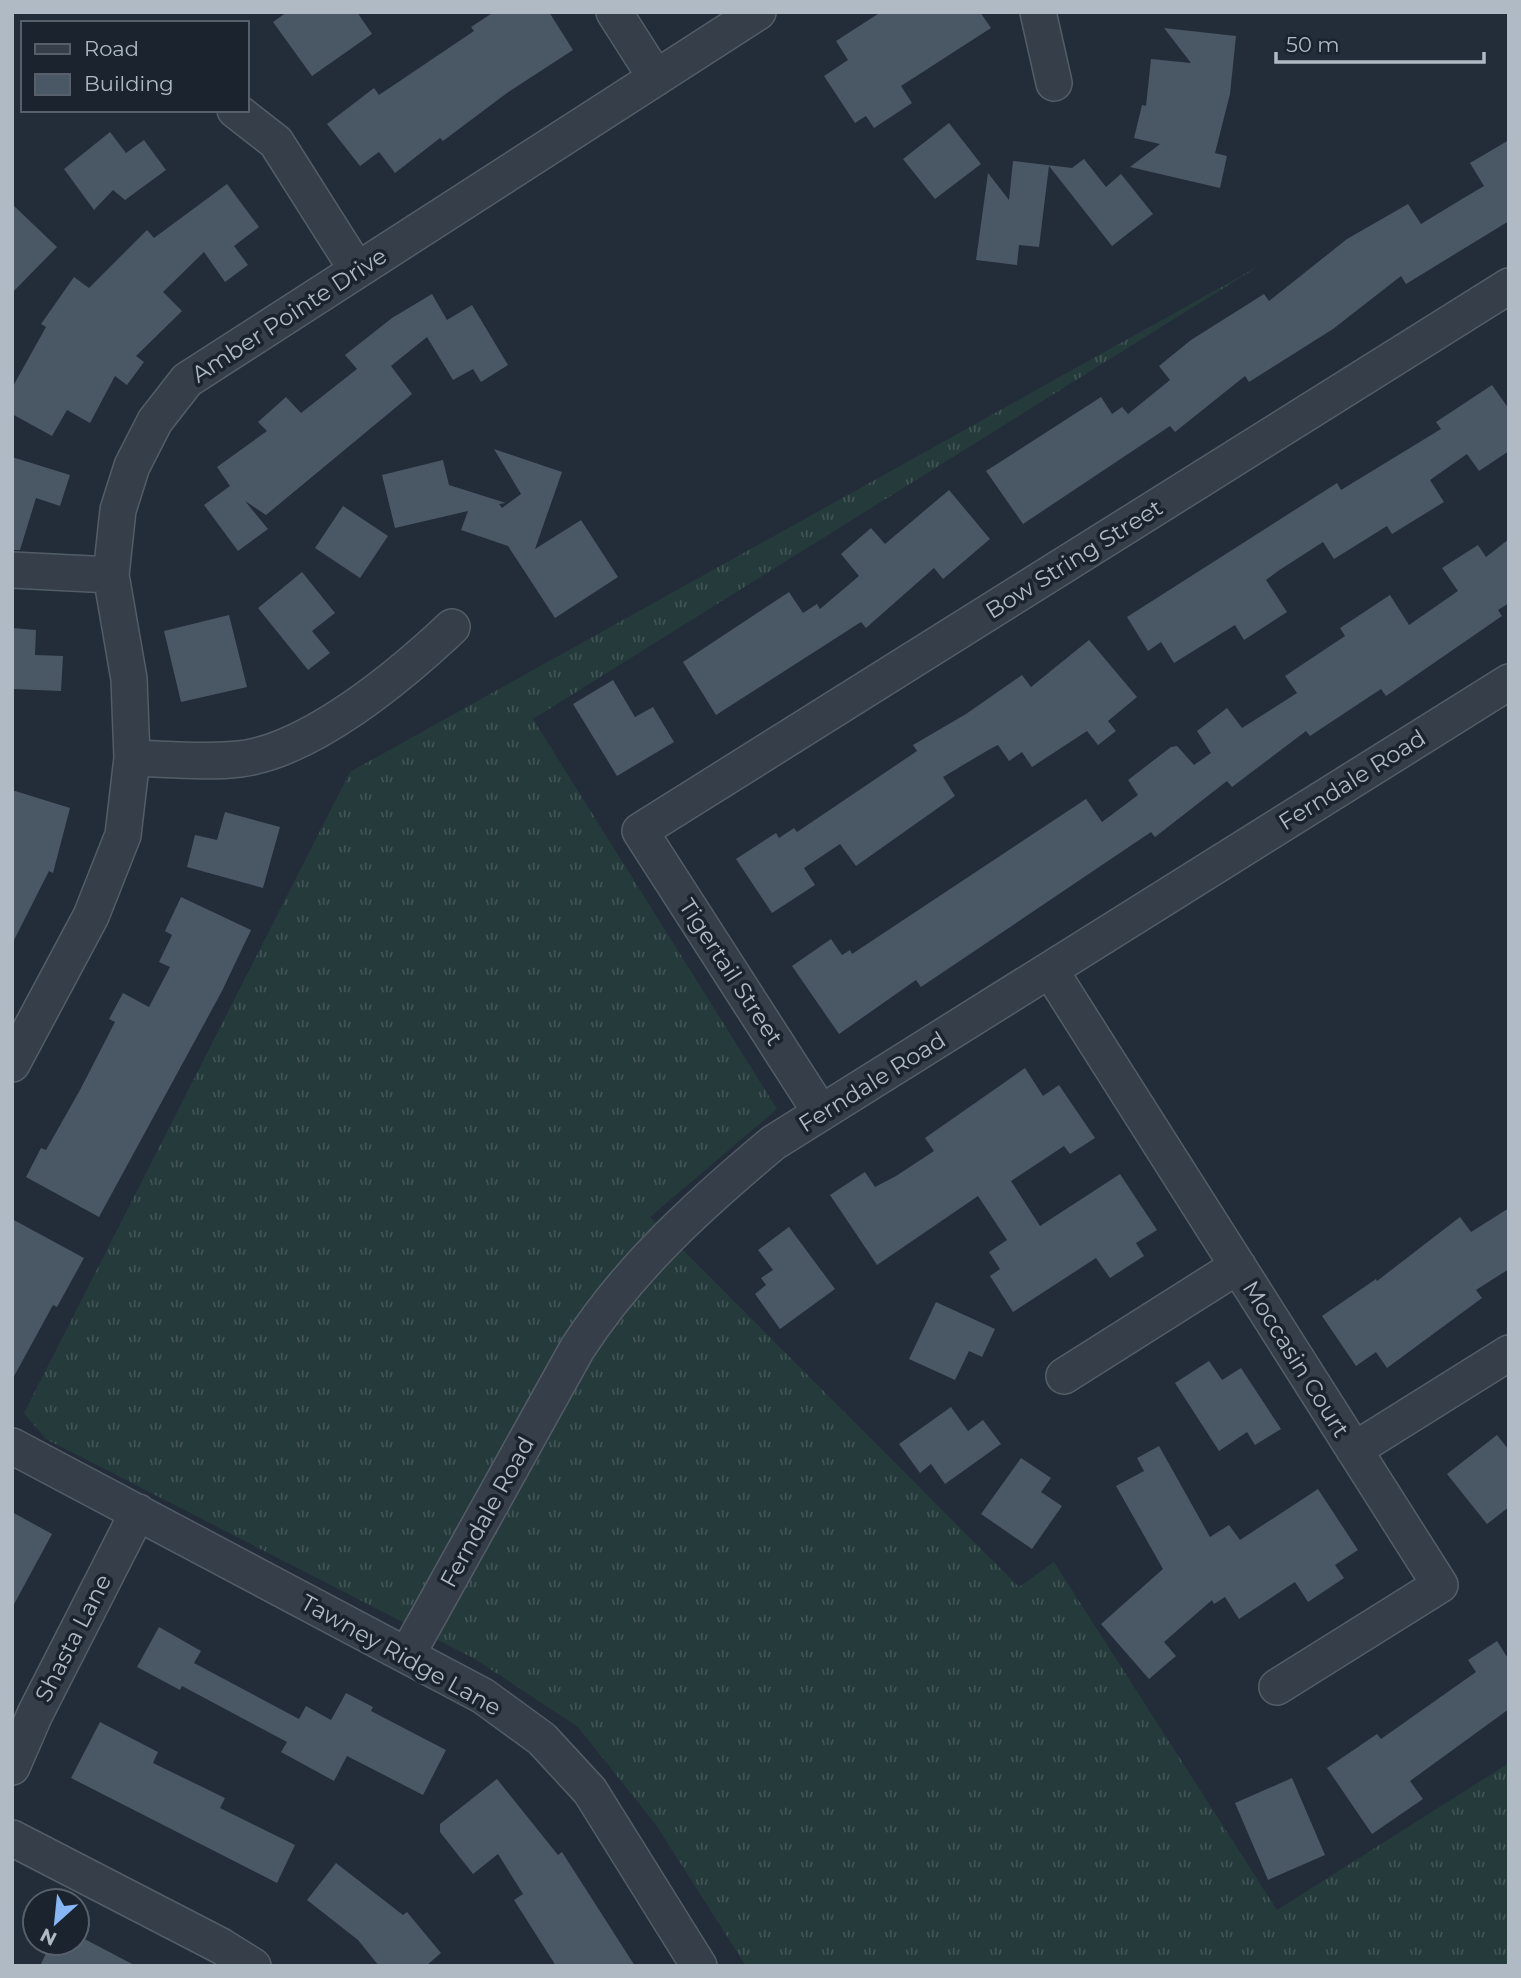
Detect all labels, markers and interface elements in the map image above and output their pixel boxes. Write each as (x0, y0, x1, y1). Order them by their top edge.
legend (21, 21, 248, 112)
scale bar (1276, 21, 1484, 65)
text: 50 m (1286, 32, 1340, 57)
text: Road (84, 36, 139, 61)
text: Building (84, 71, 174, 96)
street label: Amber Pointe Drive (186, 241, 392, 389)
street label: Bow String Street (980, 493, 1168, 625)
street label: Ferndale Road (1273, 724, 1431, 836)
street label: Tigertail Street (673, 894, 789, 1050)
street label: Ferndale Road (793, 1026, 951, 1138)
street label: Moccasin Court (1237, 1276, 1355, 1442)
street label: Ferndale Road (434, 1432, 540, 1592)
street label: Shasta Lane (29, 1569, 117, 1707)
street label: Tawney Ridge Lane (296, 1588, 506, 1722)
north arrow (21, 1887, 91, 1957)
text: N (36, 1923, 61, 1950)

